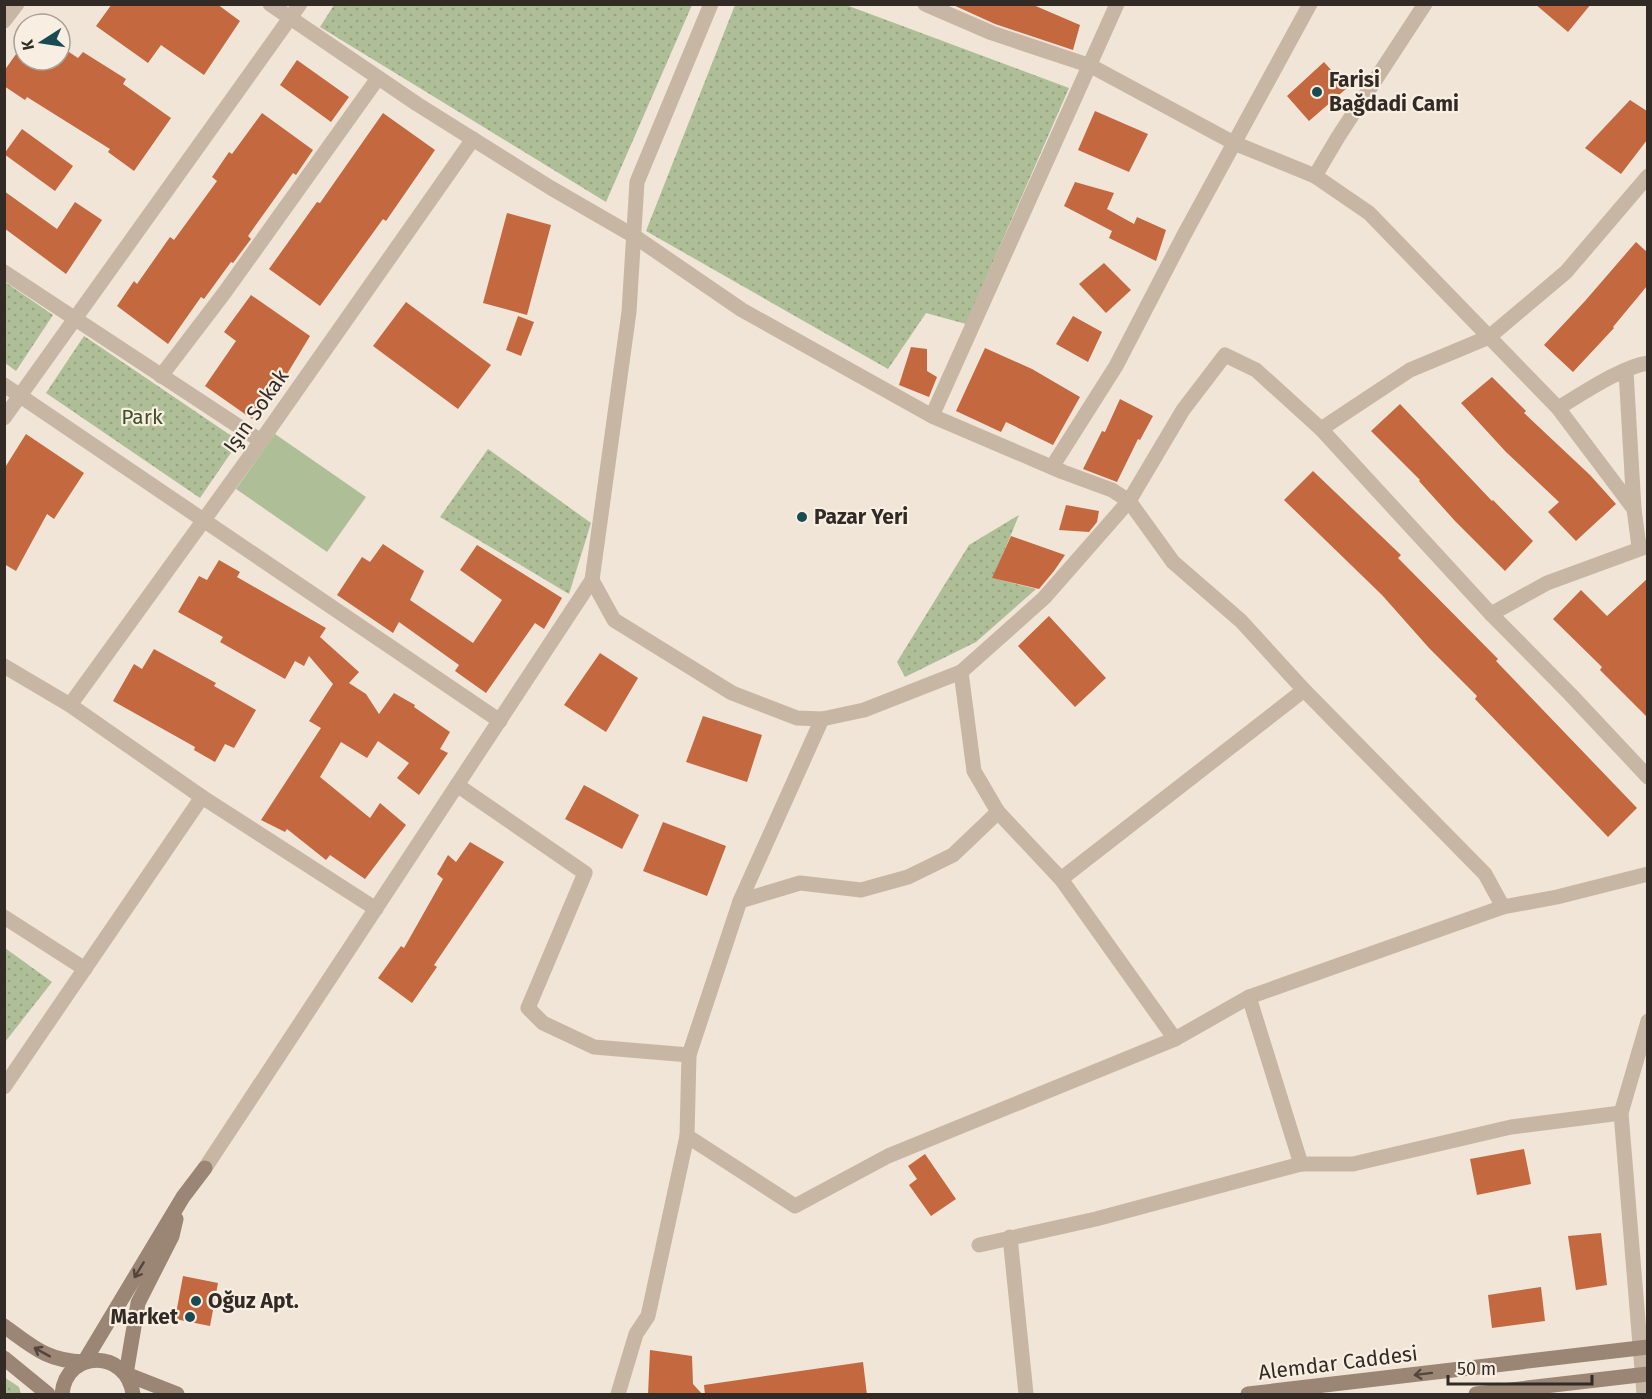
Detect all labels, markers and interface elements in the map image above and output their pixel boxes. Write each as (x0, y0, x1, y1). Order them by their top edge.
north arrow (12, 12, 72, 72)
text: K (17, 37, 38, 52)
place label: Farisi Bağdadi Cami (1329, 67, 1459, 117)
marker: Farisi Bağdadi Cami (1310, 85, 1324, 99)
street label: Işın Sokak (218, 364, 294, 458)
park label: Park (121, 404, 163, 430)
place label: Pazar Yeri (814, 504, 908, 530)
marker: Pazar Yeri (795, 510, 809, 524)
one-way arrow (133, 1261, 145, 1278)
place label: Oğuz Apt. (208, 1288, 299, 1314)
marker: Oğuz Apt. (189, 1294, 203, 1308)
place label: Market (111, 1304, 179, 1330)
marker: Market (183, 1310, 197, 1324)
street label: Alemdar Caddesi (1257, 1340, 1419, 1386)
one-way arrow (33, 1345, 50, 1357)
scale bar (1448, 1348, 1592, 1386)
text: 50 m (1457, 1358, 1496, 1380)
one-way arrow (1413, 1368, 1433, 1379)

